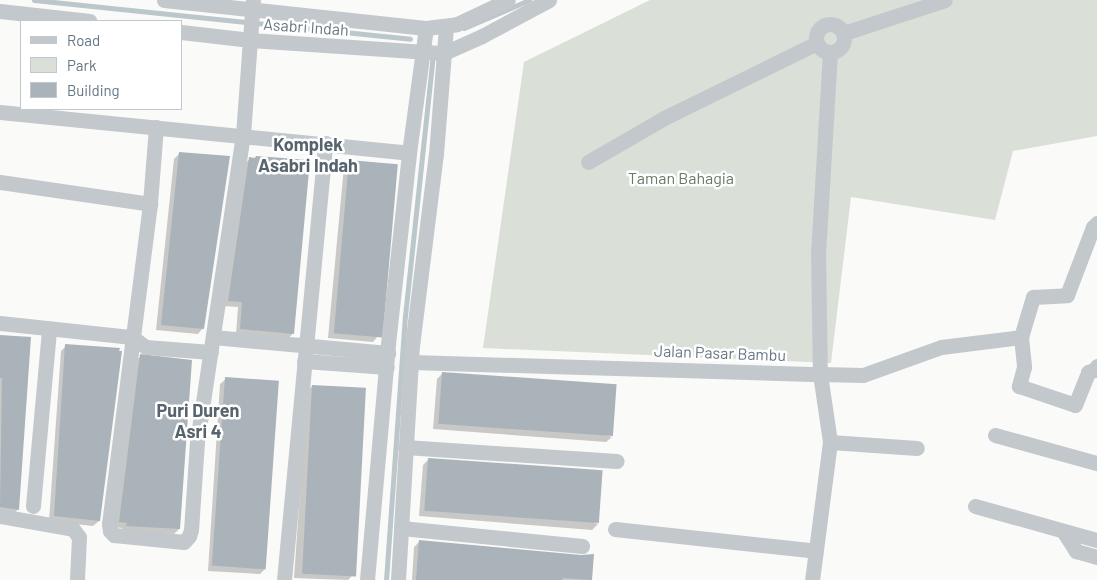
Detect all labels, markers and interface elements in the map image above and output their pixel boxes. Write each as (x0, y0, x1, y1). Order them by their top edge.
street label: Asabri Indah (263, 14, 349, 40)
legend (20, 20, 182, 110)
text: Road (67, 31, 100, 49)
text: Park (67, 56, 96, 74)
text: Building (67, 81, 120, 99)
district label: Komplek Asabri Indah (258, 134, 358, 176)
park label: Taman Bahagia (628, 168, 734, 188)
street label: Jalan Pasar Bambu (654, 341, 786, 365)
district label: Puri Duren Asri 4 (157, 400, 239, 442)

